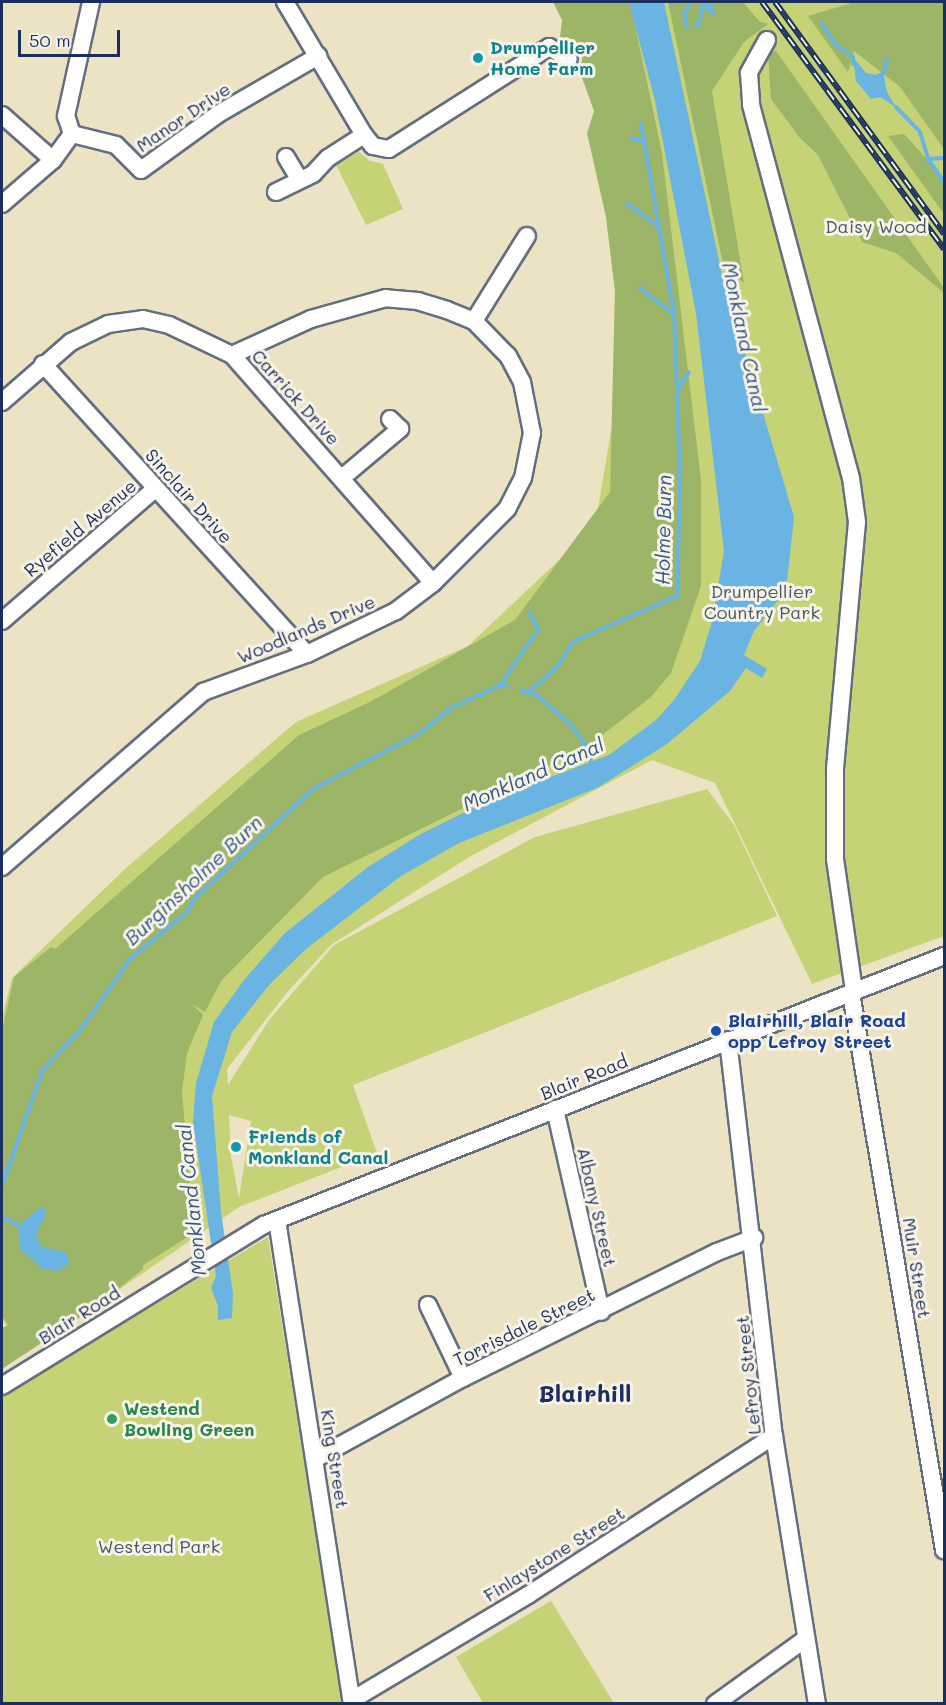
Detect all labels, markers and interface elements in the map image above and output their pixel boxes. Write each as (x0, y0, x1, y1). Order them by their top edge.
scale bar (21, 18, 123, 56)
text: 50 m (29, 28, 71, 52)
place label: Drumpellier Home Farm (490, 37, 595, 80)
marker: Drumpellier Home Farm (471, 51, 485, 65)
street label: Manor Drive (132, 78, 234, 156)
park label: Daisy Wood (825, 215, 927, 237)
water label: Monkland Canal (717, 260, 773, 414)
street label: Carrick Drive (247, 345, 345, 449)
street label: Sinclair Drive (141, 444, 237, 548)
street label: Ryefield Avenue (20, 475, 140, 581)
water label: Holme Burn (650, 475, 676, 585)
park label: Drumpellier Country Park (704, 581, 820, 624)
street label: Woodlands Drive (234, 590, 378, 668)
water label: Monkland Canal (458, 732, 608, 816)
water label: Burginsholme Burn (119, 810, 267, 950)
place label: Blairhill, Blair Road opp Lefroy Street (728, 1010, 906, 1052)
marker: Blairhill, Blair Road opp Lefroy Street (709, 1024, 723, 1038)
street label: Blair Road (537, 1050, 631, 1104)
water label: Monkland Canal (171, 1123, 211, 1277)
place label: Friends of Monkland Canal (248, 1126, 388, 1168)
marker: Friends of Monkland Canal (229, 1140, 243, 1154)
street label: Albany Street (573, 1145, 621, 1269)
street label: Muir Street (898, 1216, 936, 1320)
street label: Blair Road (34, 1281, 124, 1349)
street label: Torrisdale Street (450, 1283, 598, 1371)
street label: Lefroy Street (731, 1314, 765, 1436)
district label: Blairhill (538, 1379, 632, 1407)
place label: Westend Bowling Green (124, 1398, 254, 1440)
street label: King Street (317, 1408, 353, 1510)
marker: Westend Bowling Green (105, 1412, 119, 1426)
street label: Finlaystone Street (480, 1502, 628, 1606)
park label: Westend Park (98, 1535, 220, 1557)

